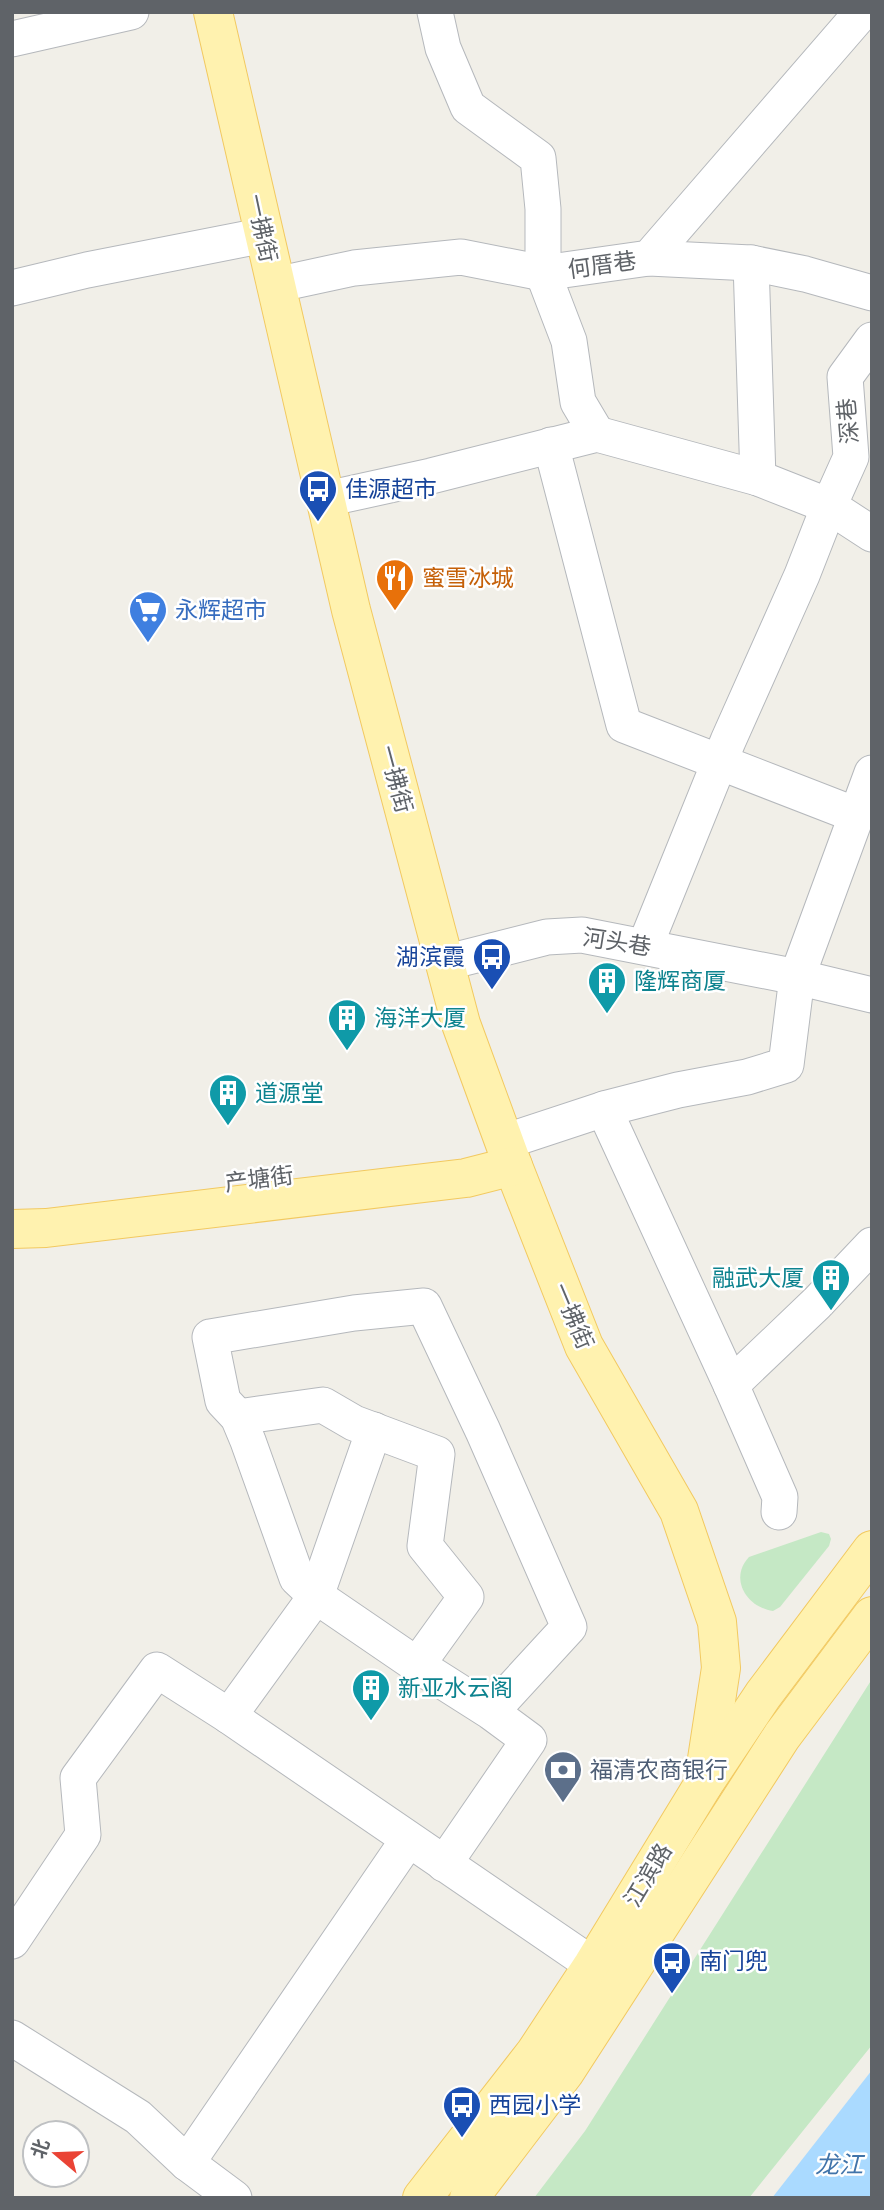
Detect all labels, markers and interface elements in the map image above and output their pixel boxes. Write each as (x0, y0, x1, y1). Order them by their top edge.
street label: 一拂街 (240, 192, 282, 265)
street label: 何厝巷 (566, 247, 638, 285)
street label: 深巷 (833, 397, 865, 445)
bus stop icon: 佳源超市 (297, 468, 339, 523)
place label: 佳源超市 (345, 476, 437, 504)
restaurant icon: 蜜雪冰城 (374, 557, 416, 612)
place label: 蜜雪冰城 (422, 565, 514, 593)
supermarket icon: 永辉超市 (127, 589, 169, 644)
place label: 永辉超市 (175, 597, 267, 625)
street label: 一拂街 (373, 742, 417, 816)
street label: 河头巷 (581, 924, 653, 962)
bus stop icon: 湖滨霞 (471, 936, 513, 991)
place label: 湖滨霞 (396, 944, 465, 972)
building icon: 隆辉商厦 (586, 960, 628, 1015)
place label: 隆辉商厦 (634, 968, 726, 996)
building icon: 海洋大厦 (326, 997, 368, 1052)
place label: 海洋大厦 (374, 1005, 466, 1033)
building icon: 道源堂 (207, 1072, 249, 1127)
place label: 道源堂 (255, 1080, 324, 1108)
street label: 产塘街 (223, 1162, 295, 1198)
building icon: 融武大厦 (810, 1257, 852, 1312)
place label: 融武大厦 (712, 1265, 804, 1293)
street label: 一拂街 (546, 1279, 598, 1354)
building icon: 新亚水云阁 (350, 1667, 392, 1722)
place label: 新亚水云阁 (398, 1675, 513, 1703)
bank icon: 福清农商银行 (542, 1749, 584, 1804)
place label: 福清农商银行 (590, 1757, 728, 1785)
street label: 江滨路 (619, 1839, 679, 1912)
bus stop icon: 南门兜 (651, 1940, 693, 1995)
place label: 南门兜 (699, 1948, 768, 1976)
bus stop icon: 西园小学 (441, 2084, 483, 2139)
place label: 西园小学 (489, 2092, 581, 2120)
north arrow (21, 2119, 91, 2189)
text: 北 (27, 2136, 54, 2161)
water label: 龙江 (815, 2151, 866, 2180)

